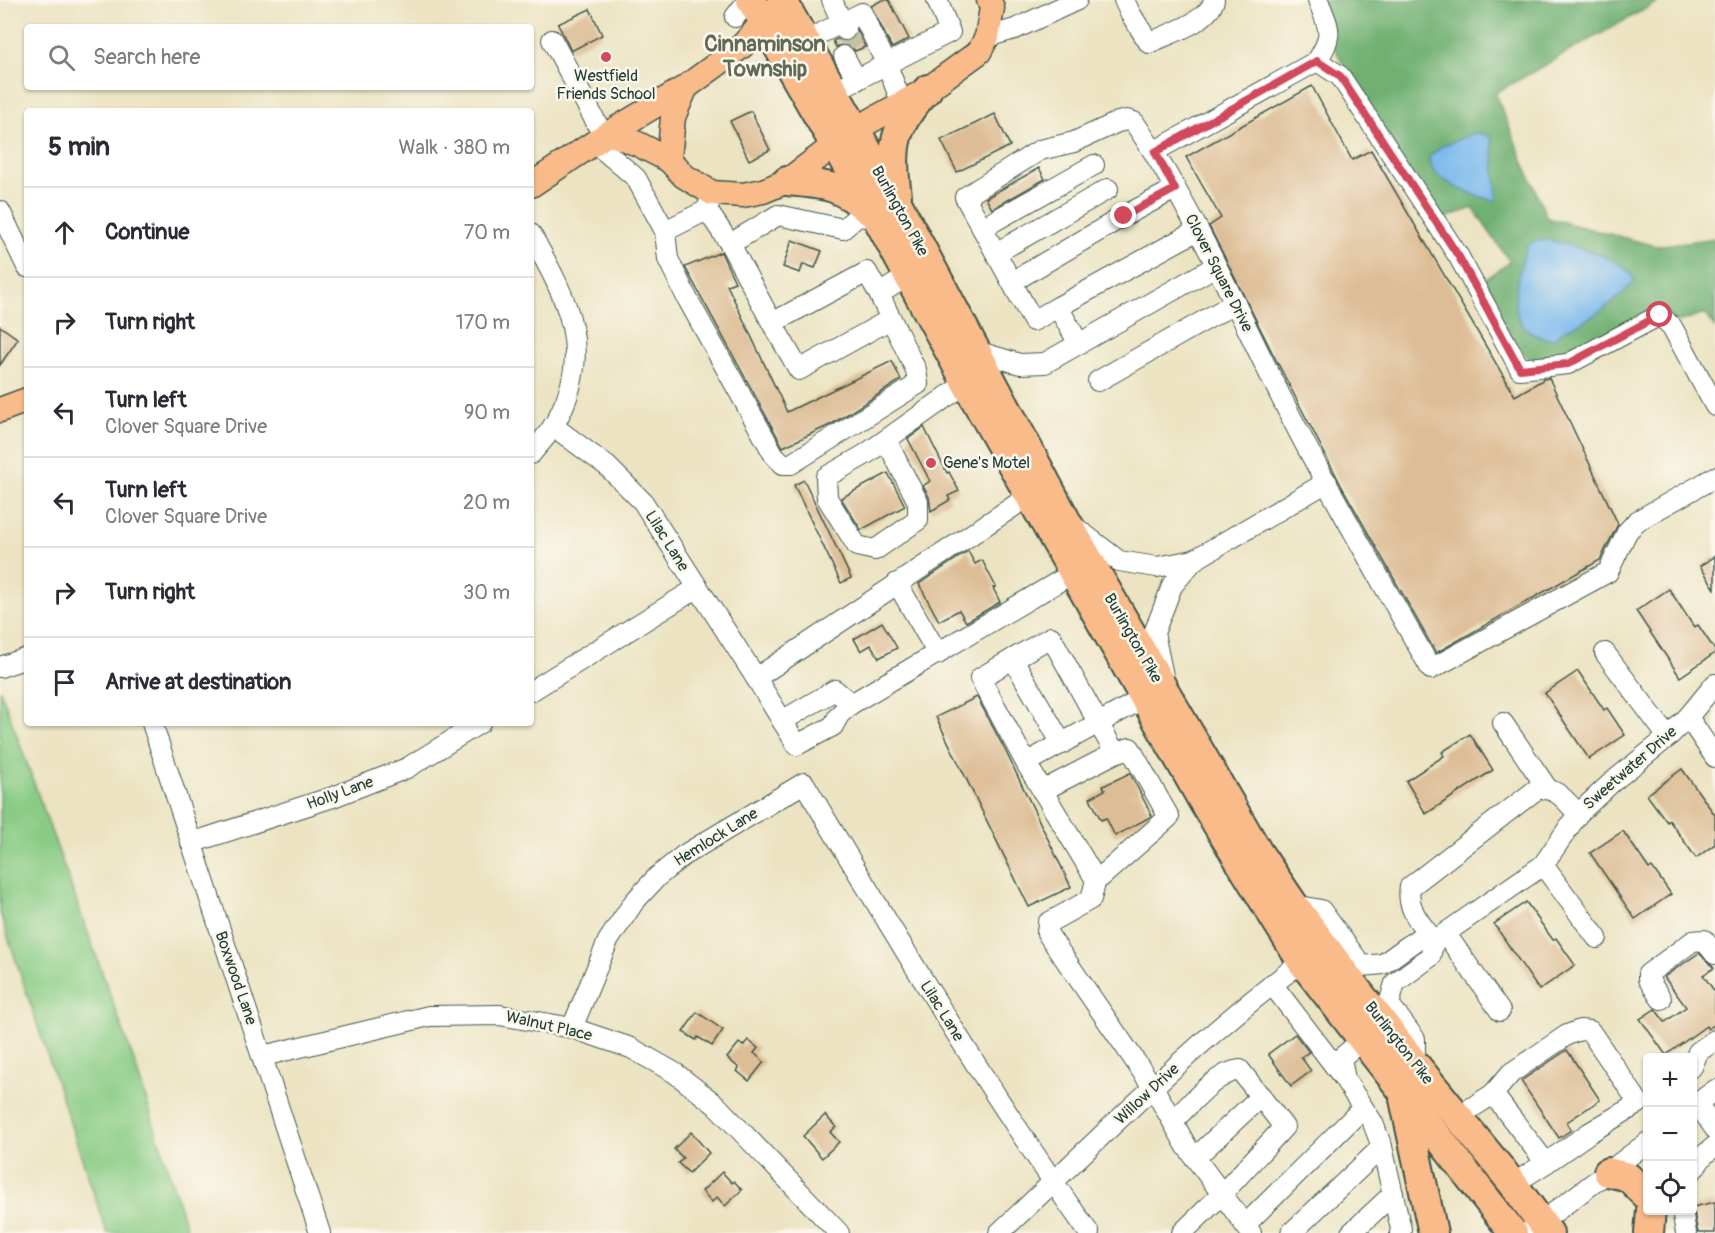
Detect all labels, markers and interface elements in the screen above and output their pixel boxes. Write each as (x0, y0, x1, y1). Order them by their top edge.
search box (24, 24, 534, 90)
district label: Cinnaminson Township (704, 30, 826, 83)
icon: search (45, 41, 78, 74)
text: Search here (93, 43, 200, 71)
marker: Westfield Friends School (599, 50, 613, 64)
place label: Westfield Friends School (556, 66, 656, 104)
text: 5 min (48, 131, 110, 163)
text: Walk · 380 m (398, 135, 510, 160)
street label: Burlington Pike (867, 162, 933, 260)
route end (1110, 202, 1136, 228)
street label: Clover Square Drive (1181, 211, 1257, 335)
icon: ahead (48, 216, 81, 249)
text: Continue (105, 218, 189, 246)
text: 70 m (464, 220, 510, 245)
route start (1646, 301, 1672, 327)
icon: right (48, 306, 81, 339)
text: Turn right (105, 308, 195, 336)
text: 170 m (456, 310, 510, 335)
text: Turn left (105, 386, 187, 414)
icon: left (48, 396, 81, 429)
text: 90 m (464, 400, 510, 425)
text: Clover Square Drive (105, 414, 267, 439)
place label: Gene's Motel (943, 453, 1030, 473)
marker: Gene's Motel (924, 456, 938, 470)
text: Turn left (105, 476, 187, 504)
icon: left (48, 486, 81, 519)
text: 20 m (463, 490, 510, 515)
text: Clover Square Drive (105, 504, 267, 529)
street label: Lilac Lane (641, 507, 693, 575)
icon: right (48, 576, 81, 609)
text: Turn right (105, 578, 195, 606)
text: 30 m (463, 580, 510, 605)
street label: Burlington Pike (1099, 590, 1167, 686)
icon: arrive (48, 666, 81, 699)
text: Arrive at destination (105, 668, 291, 696)
street label: Sweetwater Drive (1579, 722, 1681, 814)
street label: Holly Lane (304, 772, 376, 814)
street label: Hemlock Lane (670, 803, 762, 871)
street label: Boxwood Lane (211, 929, 261, 1028)
street label: Lilac Lane (916, 977, 968, 1045)
street label: Burlington Pike (1360, 997, 1438, 1089)
street label: Walnut Place (504, 1006, 594, 1046)
map controls (1643, 1053, 1697, 1215)
button: + (1643, 1053, 1697, 1107)
street label: Willow Drive (1111, 1059, 1184, 1129)
button: − (1643, 1107, 1697, 1161)
button: locate (1643, 1161, 1697, 1215)

